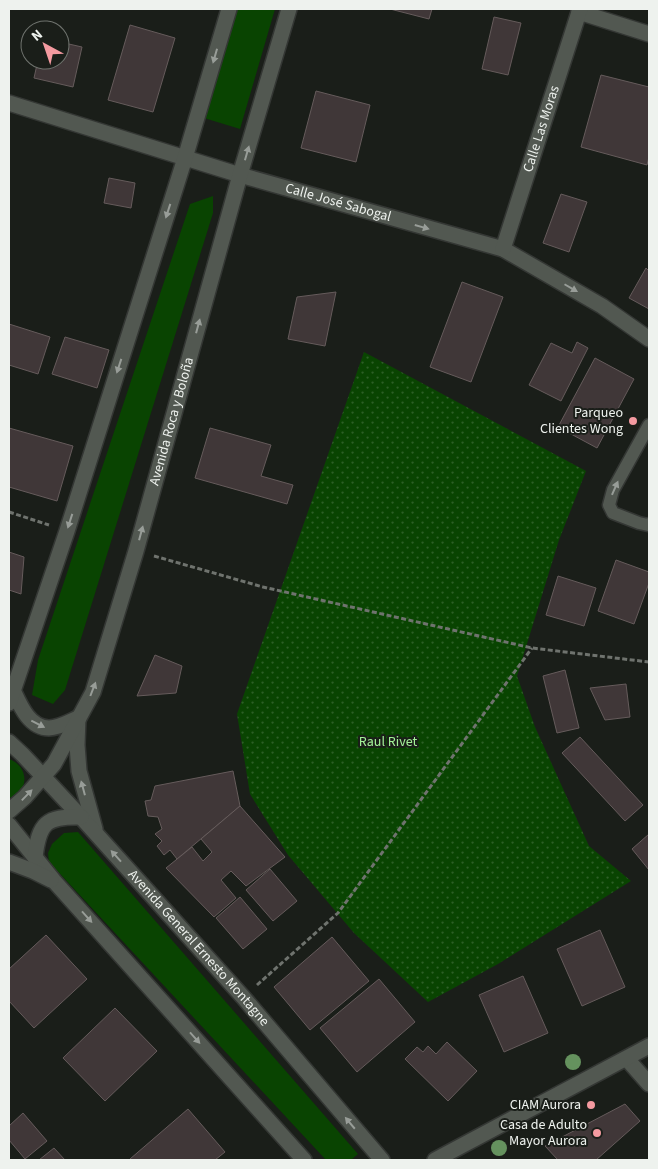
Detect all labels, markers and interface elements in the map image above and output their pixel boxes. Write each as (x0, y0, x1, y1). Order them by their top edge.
north arrow (20, 20, 70, 70)
text: N (27, 25, 47, 46)
one-way arrow (210, 48, 218, 63)
street label: Calle Las Moras (518, 83, 565, 175)
one-way arrow (243, 145, 251, 160)
street label: Calle José Sabogal (283, 178, 394, 227)
one-way arrow (164, 204, 172, 219)
one-way arrow (414, 223, 429, 231)
one-way arrow (564, 284, 578, 292)
one-way arrow (195, 319, 203, 334)
street label: Avenida Roca y Boloña (145, 355, 199, 488)
one-way arrow (115, 359, 123, 374)
place label: Parqueo Clientes Wong (540, 403, 623, 439)
marker: Parqueo Clientes Wong (627, 415, 639, 427)
one-way arrow (611, 480, 620, 495)
one-way arrow (65, 514, 73, 529)
one-way arrow (137, 526, 145, 541)
one-way arrow (89, 681, 97, 696)
one-way arrow (31, 720, 46, 728)
park label: Raul Rivet (359, 732, 417, 752)
one-way arrow (79, 781, 87, 796)
one-way arrow (21, 789, 33, 801)
one-way arrow (110, 851, 122, 863)
street label: Avenida General Ernesto Montagne (123, 865, 274, 1031)
one-way arrow (81, 911, 92, 924)
one-way arrow (189, 1032, 201, 1044)
place label: CIAM Aurora (510, 1095, 581, 1115)
marker: CIAM Aurora (585, 1099, 597, 1111)
place label: Casa de Adulto Mayor Aurora (500, 1115, 587, 1151)
one-way arrow (345, 1117, 356, 1130)
marker: Casa de Adulto Mayor Aurora (591, 1127, 603, 1139)

